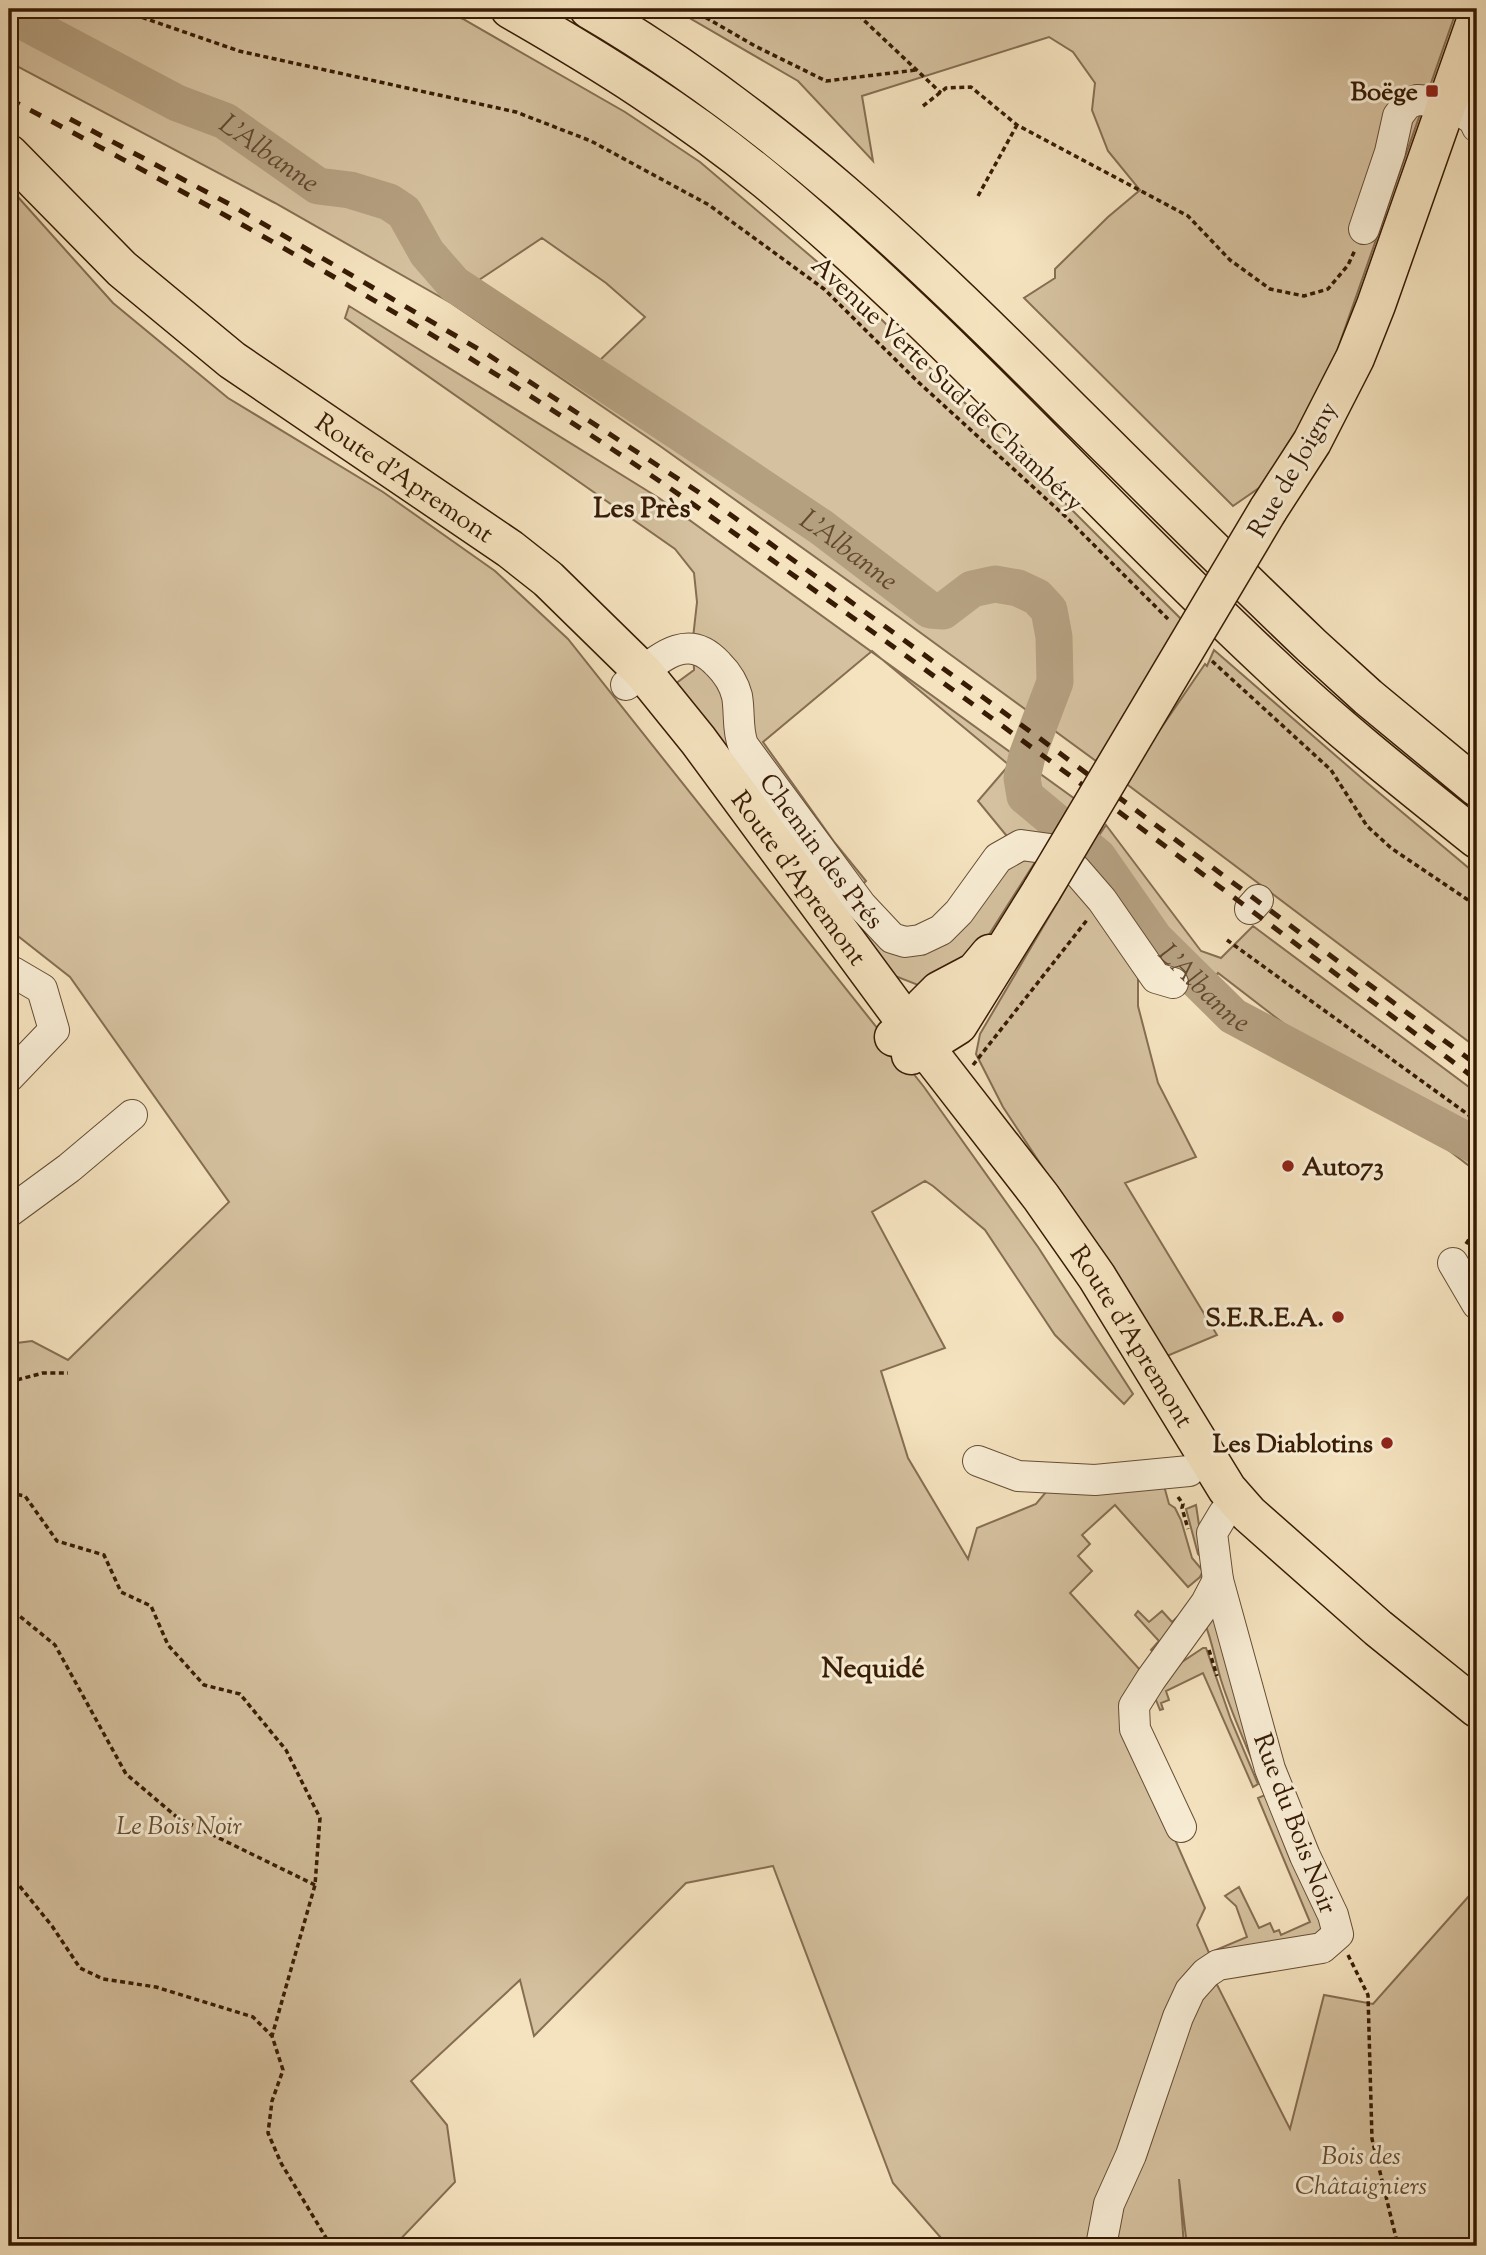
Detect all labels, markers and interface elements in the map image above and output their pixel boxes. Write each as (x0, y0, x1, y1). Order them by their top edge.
place label: Boëge (1351, 75, 1418, 112)
marker: Boëge (1424, 83, 1440, 99)
water label: L'Albanne (210, 106, 326, 204)
street label: Avenue Verte Sud de Chambéry (802, 248, 1091, 521)
street label: Rue de Joigny (1240, 395, 1348, 545)
street label: Route d'Apremont (307, 406, 500, 554)
district label: Les Près (594, 490, 690, 530)
water label: L'Albanne (790, 501, 905, 602)
street label: Chemin des Prés (749, 767, 891, 939)
street label: Route d'Apremont (721, 784, 874, 974)
water label: L'Albanne (1147, 935, 1256, 1044)
place label: Auto73 (1302, 1150, 1384, 1187)
marker: Auto73 (1280, 1158, 1296, 1174)
street label: Route d'Apremont (1059, 1239, 1201, 1436)
place label: S.E.R.E.A. (1205, 1301, 1324, 1338)
marker: S.E.R.E.A. (1330, 1309, 1346, 1325)
place label: Les Diablotins (1213, 1427, 1373, 1464)
marker: Les Diablotins (1379, 1435, 1395, 1451)
district label: Nequidé (822, 1650, 924, 1690)
street label: Rue du Bois Noir (1242, 1728, 1345, 1920)
park label: Le Bois Noir (116, 1809, 242, 1846)
park label: Bois des Châtaigniers (1295, 2139, 1427, 2206)

